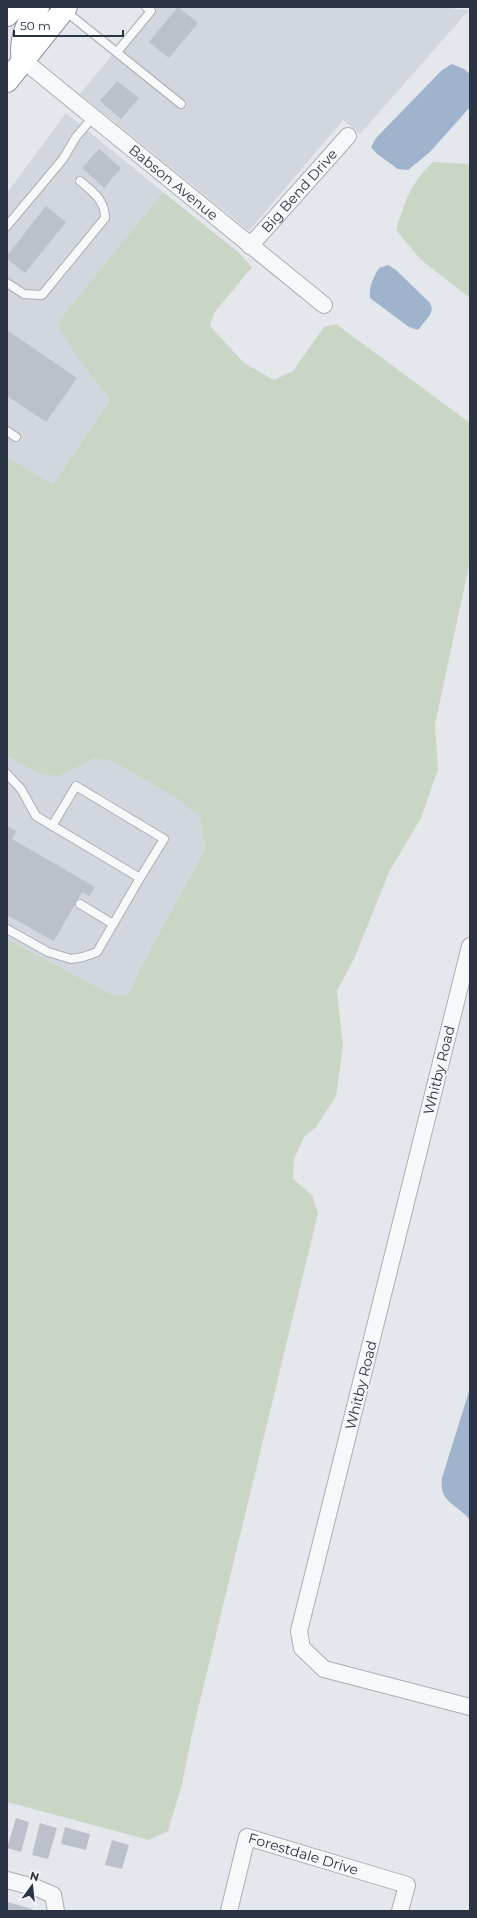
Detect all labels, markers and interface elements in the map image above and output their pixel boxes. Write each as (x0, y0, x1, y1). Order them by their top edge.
scale bar (14, 12, 123, 38)
text: 50 m (20, 18, 51, 33)
street label: Babson Avenue (125, 141, 222, 224)
street label: Big Bend Drive (257, 145, 341, 236)
street label: Whitby Road (419, 1024, 459, 1116)
street label: Whitby Road (341, 1339, 381, 1431)
street label: Forestdale Drive (246, 1829, 361, 1879)
north arrow (12, 1866, 52, 1906)
text: N (28, 1868, 41, 1884)

